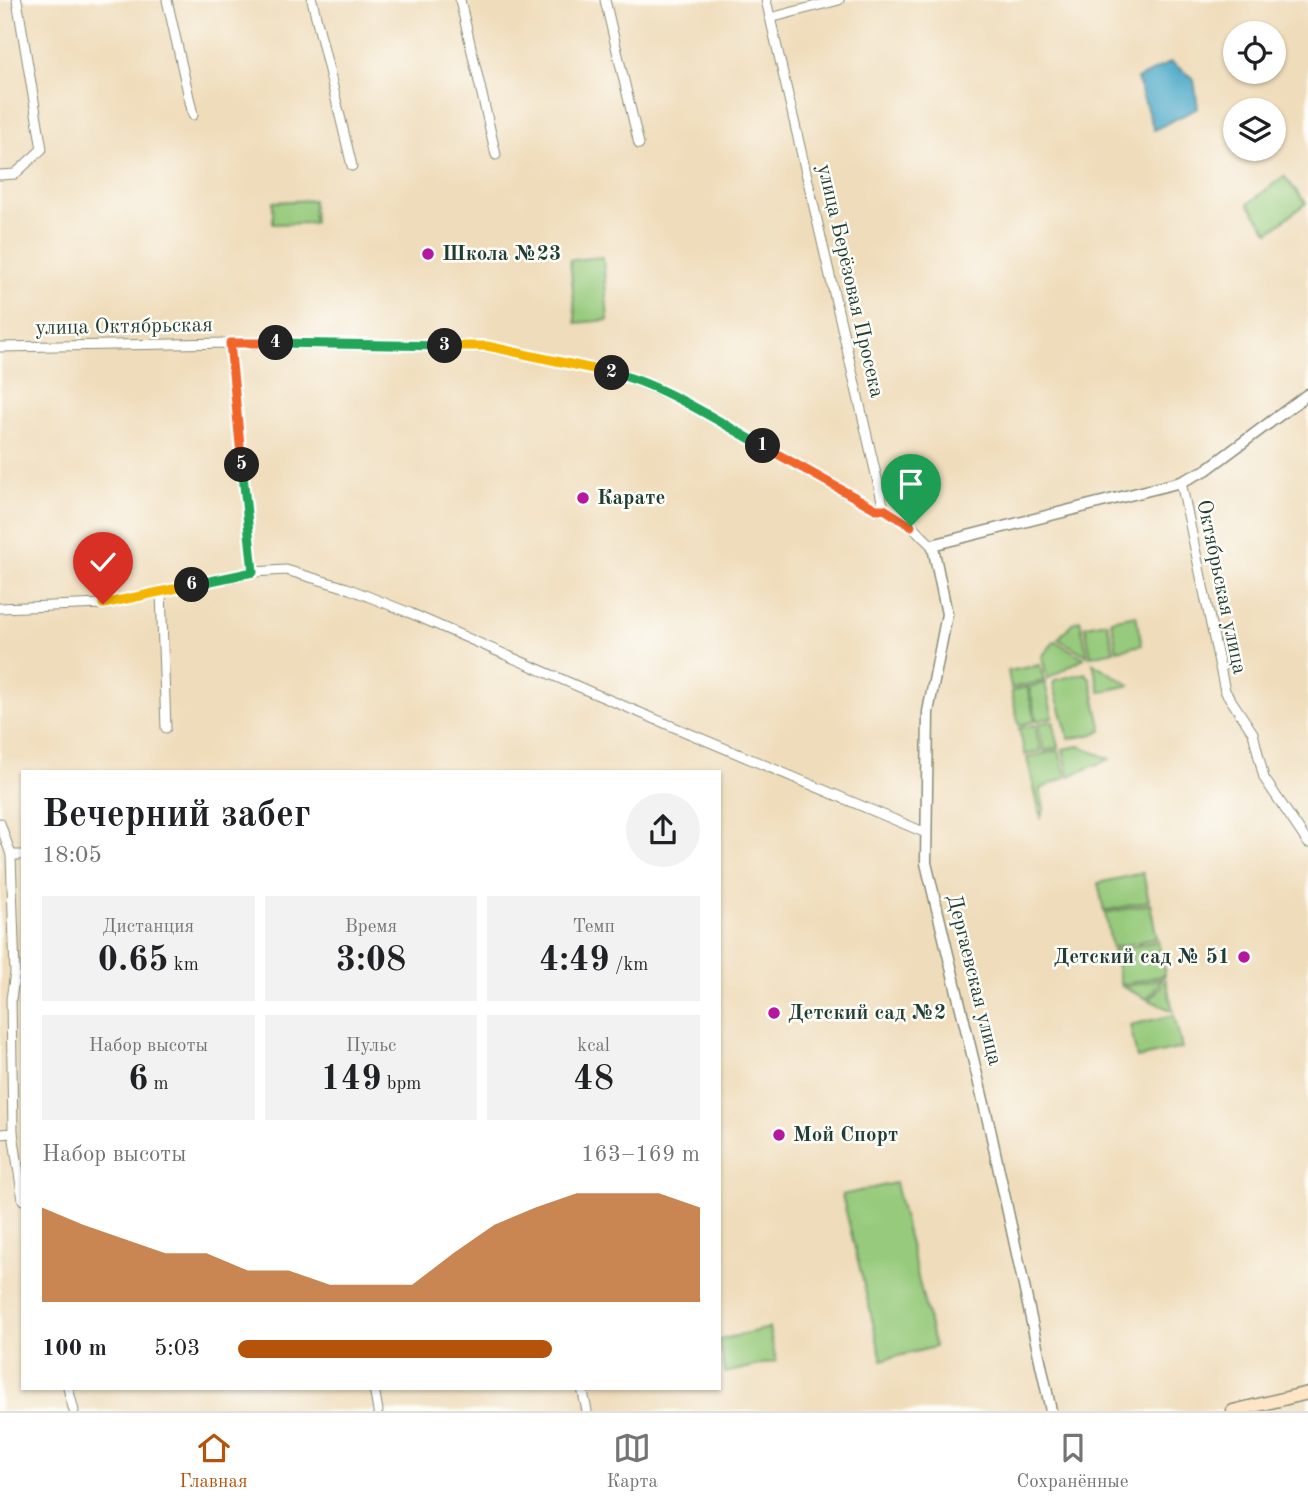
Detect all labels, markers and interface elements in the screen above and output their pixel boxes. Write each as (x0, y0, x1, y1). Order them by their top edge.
map controls (1223, 21, 1286, 161)
button: locate (1223, 21, 1286, 84)
button: layers (1223, 98, 1286, 161)
street label: улица Берёзовая Просека (813, 162, 887, 400)
place label: Школа №23 (442, 244, 561, 265)
marker: Школа №23 (420, 246, 436, 262)
street label: улица Октябрьская (35, 315, 213, 339)
pin: 4 (258, 326, 294, 360)
pin: 3 (428, 328, 462, 364)
text: 4 (270, 333, 281, 352)
text: 3 (439, 336, 450, 355)
pin: 2 (594, 356, 630, 390)
text: 2 (606, 363, 617, 382)
pin: 1 (746, 428, 780, 464)
text: 1 (757, 436, 768, 455)
pin: 5 (224, 448, 260, 482)
pin (881, 454, 941, 526)
text: 5 (236, 455, 247, 474)
icon: arrive (892, 465, 930, 503)
place label: Карате (597, 488, 665, 509)
marker: Карате (575, 490, 591, 506)
street label: Октябрьская улица (1192, 498, 1250, 676)
pin (73, 532, 133, 604)
icon: check (84, 543, 122, 581)
pin: 6 (174, 568, 210, 602)
text: 6 (186, 575, 197, 594)
button: share (626, 793, 700, 867)
text: Вечерний забег (42, 797, 311, 835)
text: 18:05 (42, 844, 102, 867)
street label: Дергаевская улица (943, 892, 1005, 1068)
text: Дистанция (102, 918, 194, 937)
text: Время (345, 918, 397, 937)
text: Темп (572, 918, 615, 937)
text: 0.65 (98, 943, 169, 978)
text: 3:08 (336, 943, 406, 978)
text: 4:49 (539, 943, 610, 978)
place label: Детский сад № 51 (1054, 947, 1230, 968)
marker: Детский сад № 51 (1236, 949, 1252, 965)
text: km (169, 956, 199, 975)
text: /km (610, 956, 648, 975)
place label: Детский сад №2 (788, 1003, 946, 1024)
marker: Детский сад №2 (766, 1005, 782, 1021)
text: Набор высоты (89, 1037, 208, 1056)
text: Пульс (346, 1037, 396, 1056)
text: kcal (577, 1037, 610, 1056)
text: 6 (128, 1062, 148, 1097)
text: 149 (321, 1062, 381, 1097)
text: 48 (573, 1062, 614, 1097)
text: m (148, 1075, 169, 1094)
text: bpm (381, 1075, 421, 1094)
place label: Мой Спорт (793, 1125, 898, 1146)
marker: Мой Спорт (771, 1127, 787, 1143)
text: Набор высоты (42, 1143, 186, 1166)
text: 163–169 m (581, 1143, 700, 1166)
text: 100 m (42, 1337, 107, 1360)
text: 5:03 (154, 1337, 200, 1360)
tab: Главная (179, 1429, 248, 1494)
tab: Карта (606, 1429, 658, 1494)
tab: Сохранённые (1017, 1429, 1129, 1494)

